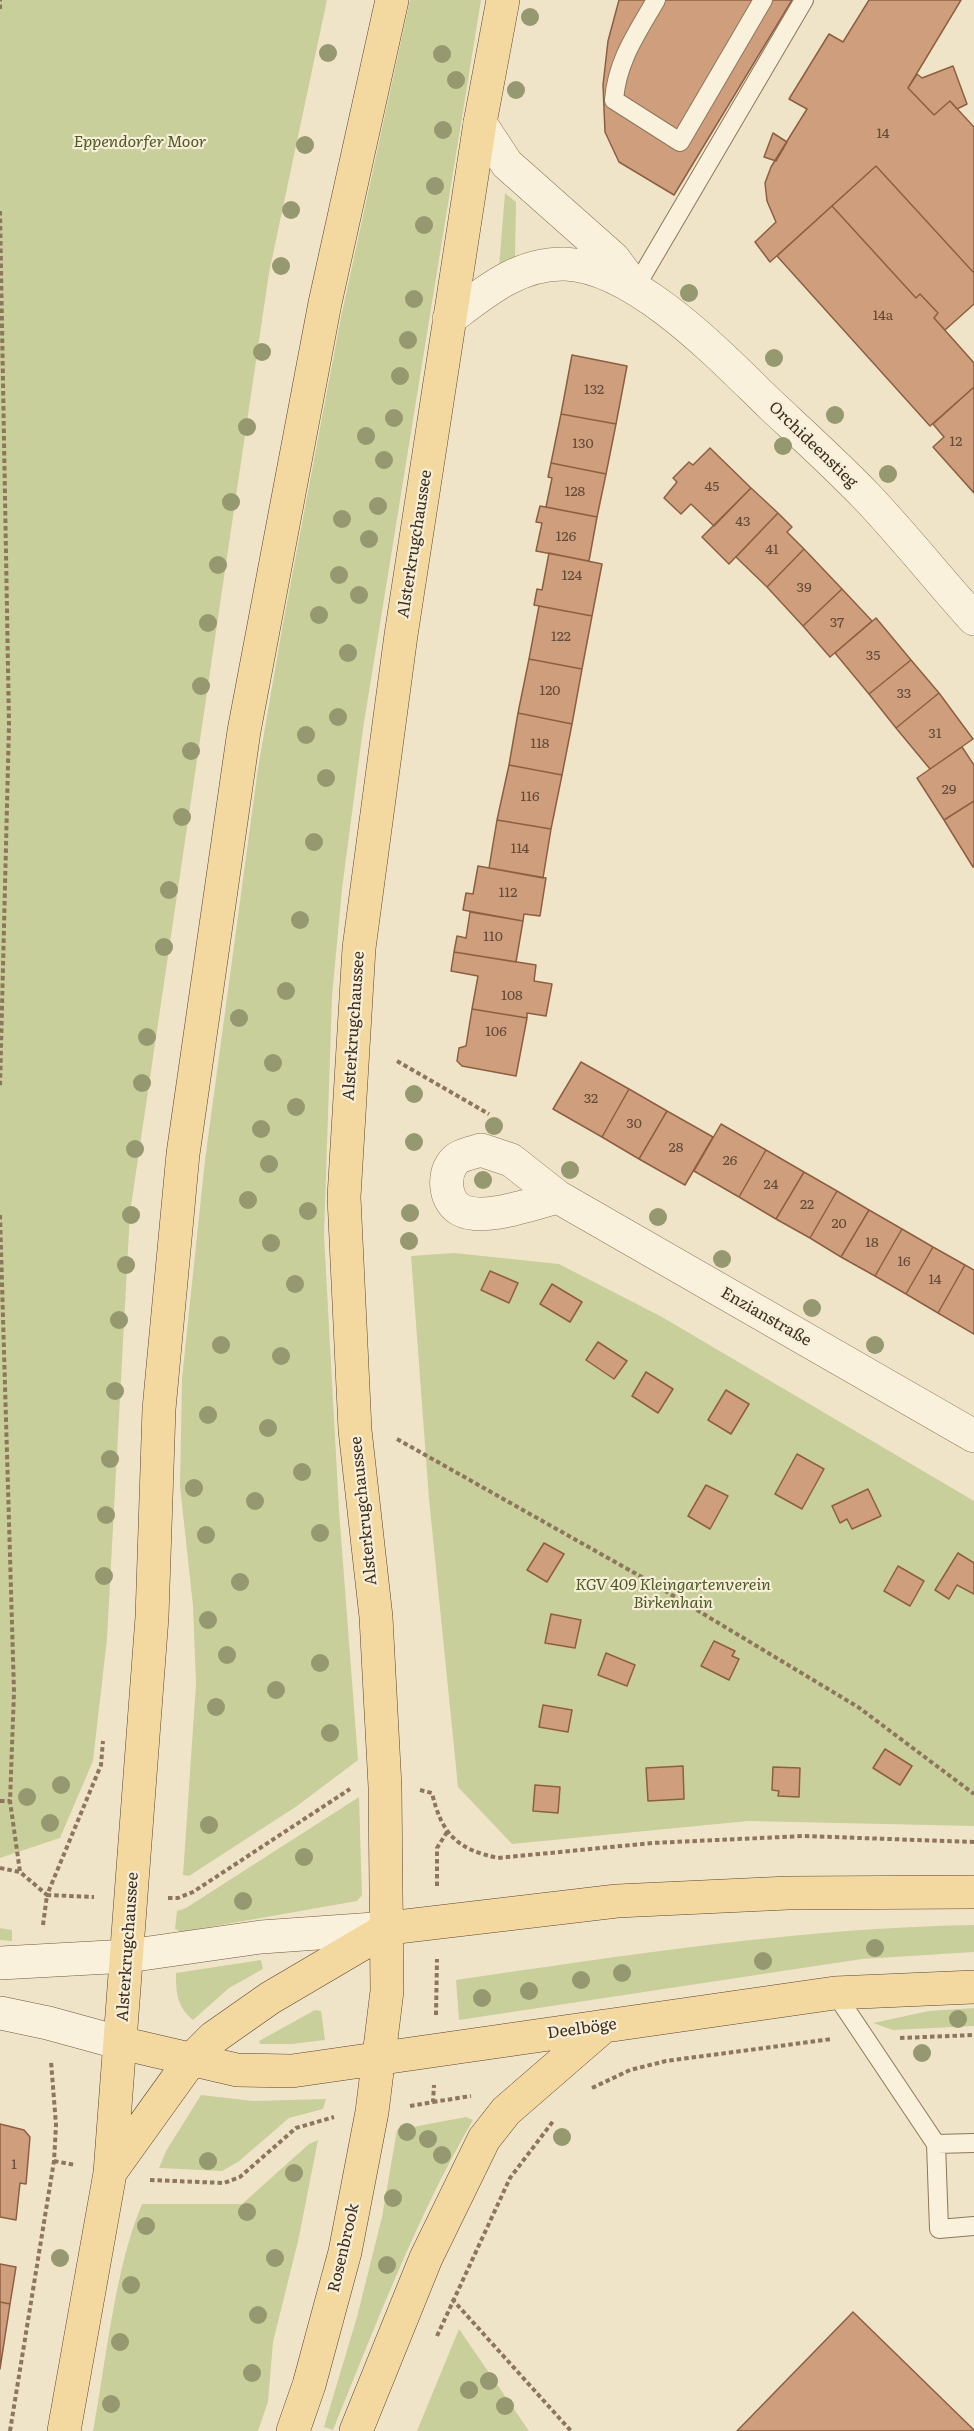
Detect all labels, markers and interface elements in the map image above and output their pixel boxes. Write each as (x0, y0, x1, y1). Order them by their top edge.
house number: 14 (877, 126, 889, 142)
park label: Eppendorfer Moor (73, 132, 207, 152)
house number: 14a (873, 308, 893, 324)
house number: 132 (584, 382, 604, 398)
street label: Orchideenstieg (765, 398, 861, 492)
house number: 12 (950, 434, 962, 450)
house number: 130 (572, 436, 594, 452)
street label: Alsterkrugchaussee (394, 468, 436, 620)
house number: 45 (705, 479, 719, 495)
house number: 128 (565, 484, 585, 500)
house number: 43 (735, 514, 751, 530)
house number: 126 (556, 529, 576, 545)
house number: 41 (765, 542, 779, 558)
house number: 124 (562, 568, 582, 584)
house number: 39 (797, 580, 811, 596)
house number: 37 (830, 615, 844, 631)
house number: 122 (551, 629, 571, 645)
house number: 35 (866, 648, 880, 664)
house number: 120 (540, 683, 560, 699)
house number: 33 (897, 686, 911, 702)
house number: 31 (928, 726, 942, 742)
house number: 118 (530, 736, 550, 752)
house number: 29 (942, 782, 956, 798)
house number: 116 (521, 789, 539, 805)
house number: 114 (511, 841, 529, 857)
house number: 112 (499, 885, 517, 901)
house number: 110 (483, 929, 503, 945)
street label: Alsterkrugchaussee (339, 951, 369, 1101)
house number: 108 (501, 988, 523, 1004)
house number: 106 (485, 1024, 507, 1040)
house number: 32 (584, 1091, 598, 1107)
house number: 30 (626, 1116, 642, 1132)
house number: 28 (669, 1140, 683, 1156)
house number: 26 (723, 1153, 737, 1169)
house number: 24 (764, 1177, 778, 1193)
house number: 22 (800, 1197, 814, 1213)
house number: 20 (831, 1216, 847, 1232)
house number: 18 (865, 1235, 879, 1251)
house number: 16 (897, 1254, 911, 1270)
house number: 14 (929, 1272, 941, 1288)
street label: Enzianstraße (717, 1283, 815, 1351)
street label: Alsterkrugchaussee (347, 1435, 381, 1587)
park label: KGV 409 Kleingartenverein Birkenhain (575, 1575, 771, 1613)
street label: Alsterkrugchaussee (113, 1872, 143, 2022)
street label: Deelböge (546, 2015, 618, 2043)
house number: 1 (11, 2157, 17, 2173)
street label: Rosenbrook (324, 2202, 364, 2294)

